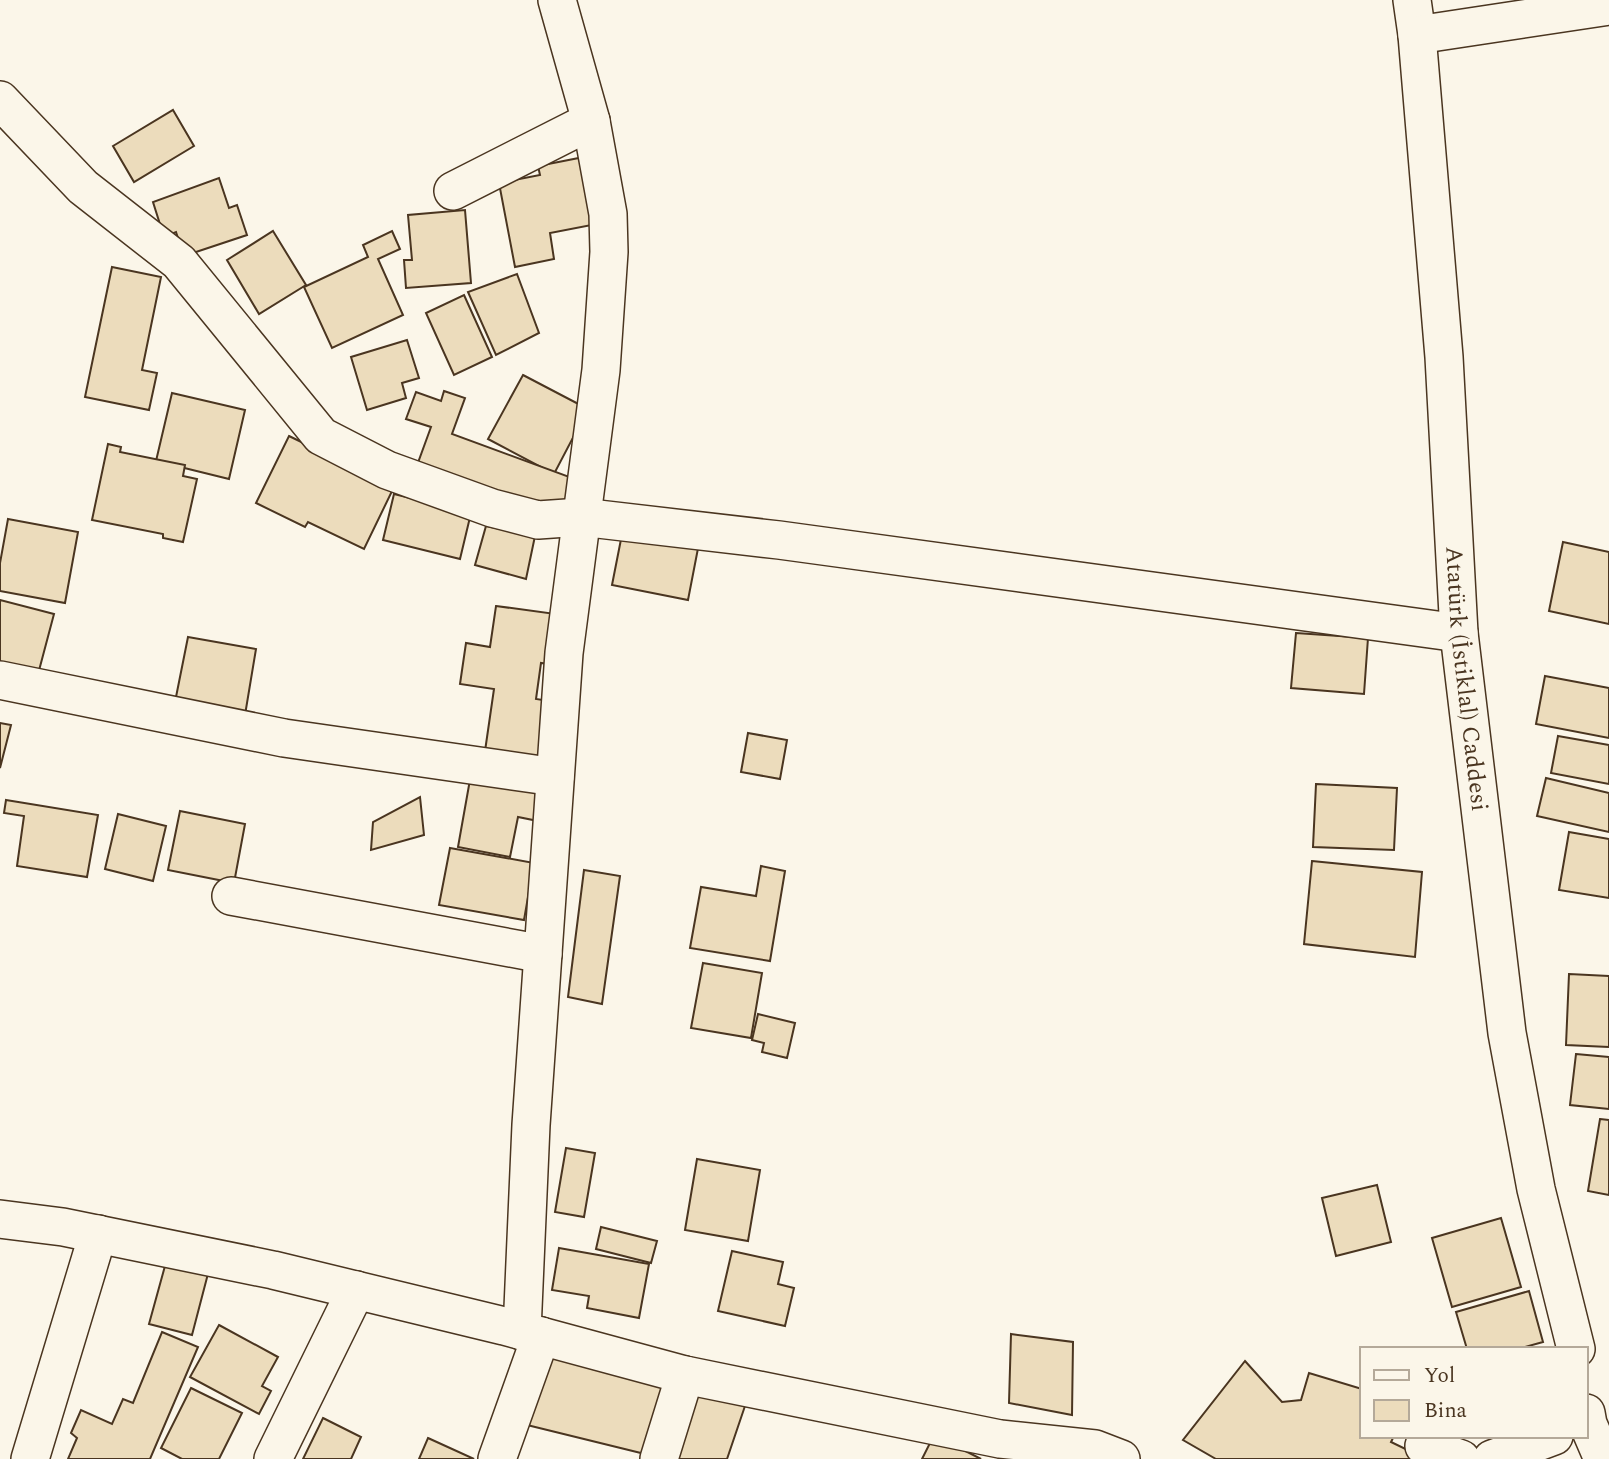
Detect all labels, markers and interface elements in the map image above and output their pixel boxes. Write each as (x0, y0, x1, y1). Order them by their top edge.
street label: Atatürk (İstiklal) Caddesi (1435, 545, 1497, 813)
legend (1360, 1347, 1588, 1438)
text: Yol (1424, 1360, 1455, 1392)
text: Bina (1424, 1395, 1468, 1427)

